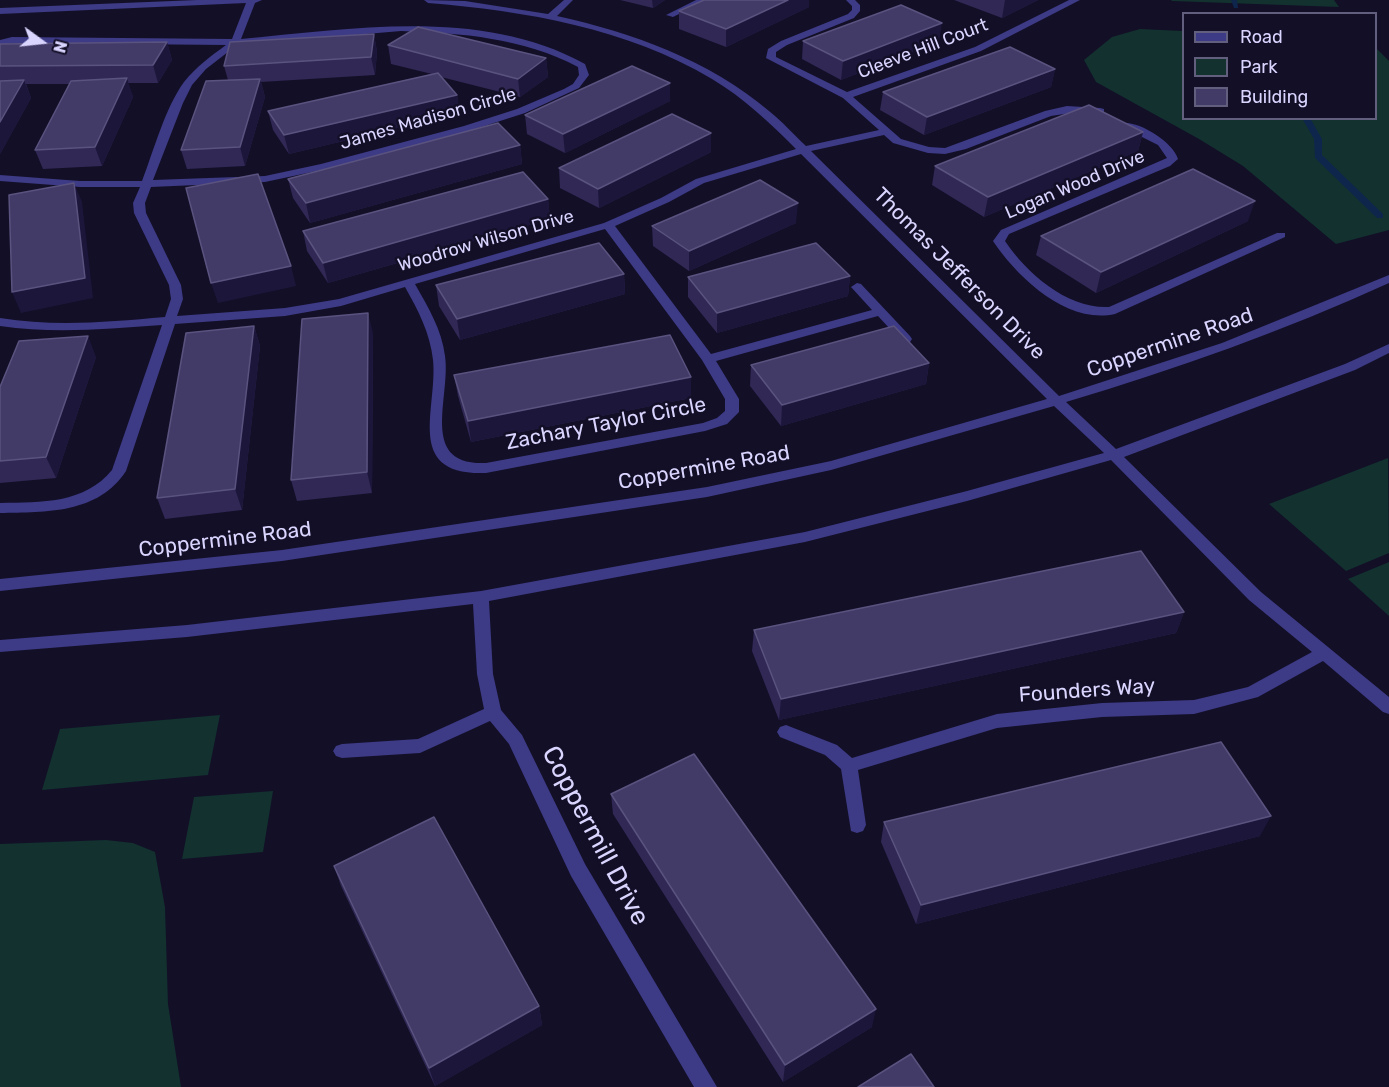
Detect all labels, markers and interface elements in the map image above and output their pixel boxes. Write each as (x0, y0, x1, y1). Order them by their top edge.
north arrow (12, 12, 72, 72)
legend (1182, 12, 1377, 120)
street label: Cleeve Hill Court (855, 14, 991, 84)
text: Road (1240, 26, 1283, 48)
text: N (49, 39, 71, 55)
text: Park (1240, 56, 1277, 78)
street label: James Madison Circle (337, 83, 519, 155)
text: Building (1240, 86, 1308, 108)
street label: Logan Wood Drive (1002, 146, 1148, 224)
street label: Thomas Jefferson Drive (868, 183, 1050, 365)
street label: Woodrow Wilson Drive (395, 205, 577, 277)
street label: Coppermine Road (1084, 303, 1256, 383)
street label: Zachary Taylor Circle (504, 392, 708, 456)
street label: Coppermine Road (616, 440, 792, 496)
street label: Coppermine Road (137, 517, 313, 563)
street label: Founders Way (1018, 674, 1156, 708)
street label: Coppermill Drive (535, 741, 655, 931)

